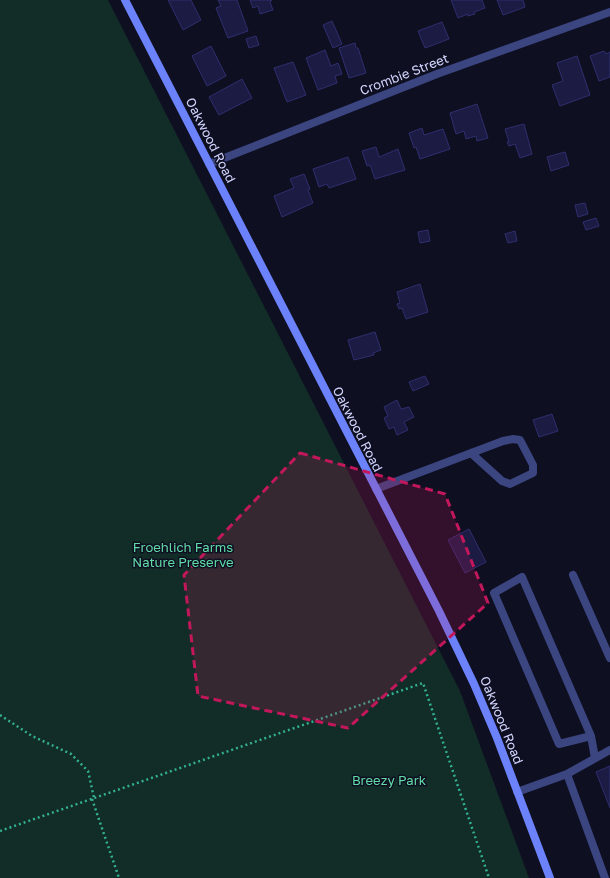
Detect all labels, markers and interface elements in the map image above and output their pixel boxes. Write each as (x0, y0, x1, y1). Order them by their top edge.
street label: Crombie Street (357, 50, 451, 98)
street label: Oakwood Road (183, 95, 239, 185)
street label: Oakwood Road (330, 384, 386, 474)
park label: Froehlich Farms Nature Preserve (132, 539, 234, 570)
street label: Oakwood Road (477, 674, 527, 766)
park label: Breezy Park (352, 772, 427, 788)

